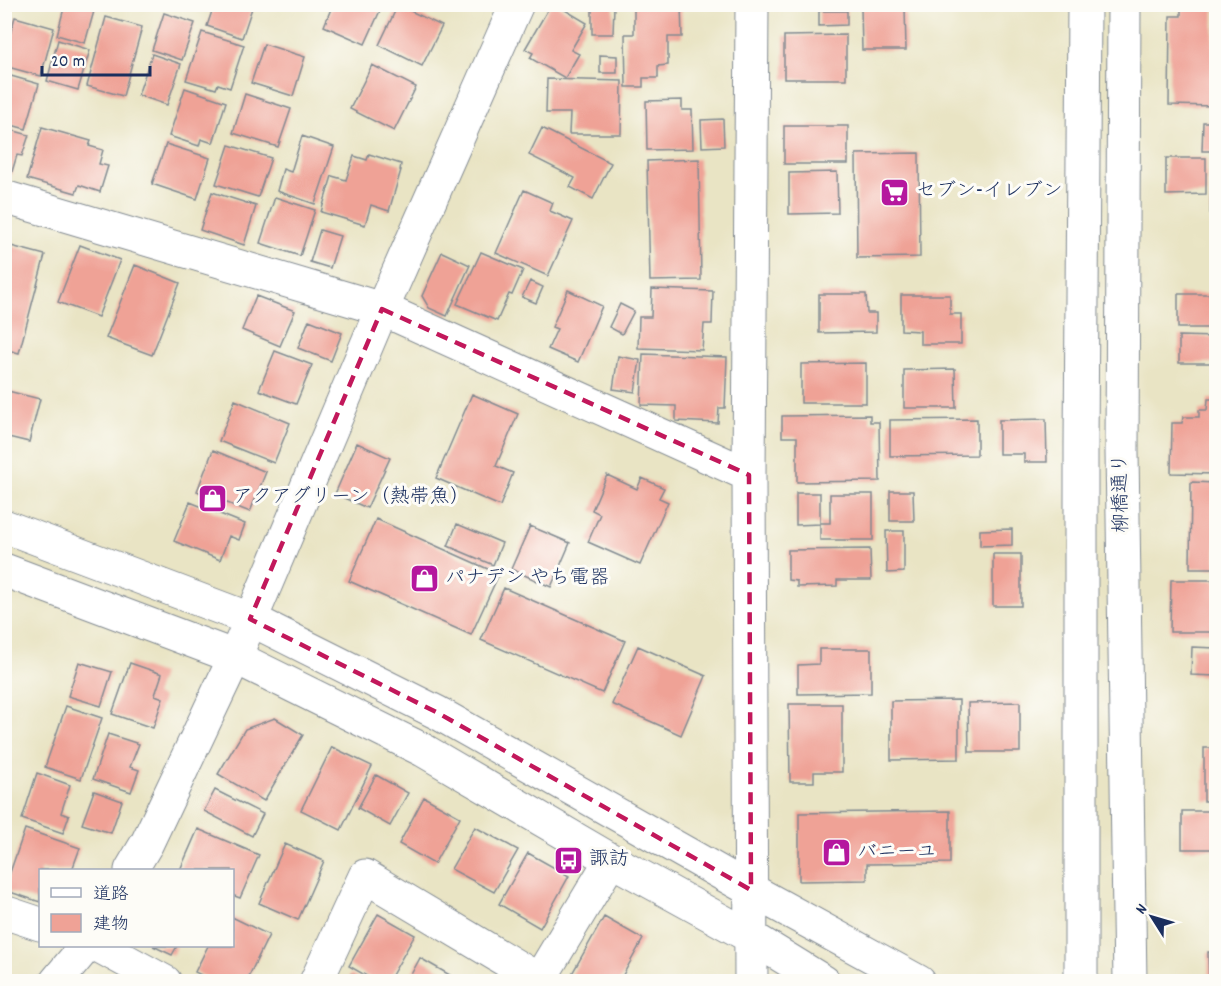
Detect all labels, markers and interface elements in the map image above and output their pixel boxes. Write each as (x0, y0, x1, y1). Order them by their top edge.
scale bar (42, 39, 150, 77)
text: 20 m (51, 50, 85, 75)
supermarket icon: セブン-イレブン (879, 176, 911, 208)
place label: セブン-イレブン (916, 178, 1063, 206)
street label: 柳橋通り (1107, 453, 1137, 533)
shop icon: アクアグリーン（熱帯魚） (196, 482, 228, 514)
place label: アクアグリーン（熱帯魚） (233, 484, 470, 512)
shop icon: パナデン やち電器 (408, 563, 440, 595)
place label: パナデン やち電器 (445, 565, 610, 593)
shop icon: バニーユ (820, 837, 852, 869)
place label: バニーユ (857, 839, 937, 867)
bus stop icon: 諏訪 (552, 844, 584, 876)
place label: 諏訪 (589, 846, 629, 874)
legend (39, 869, 234, 947)
text: 道路 (93, 883, 129, 908)
north arrow (1122, 887, 1182, 947)
text: N (1130, 899, 1154, 920)
text: 建物 (93, 913, 129, 938)

